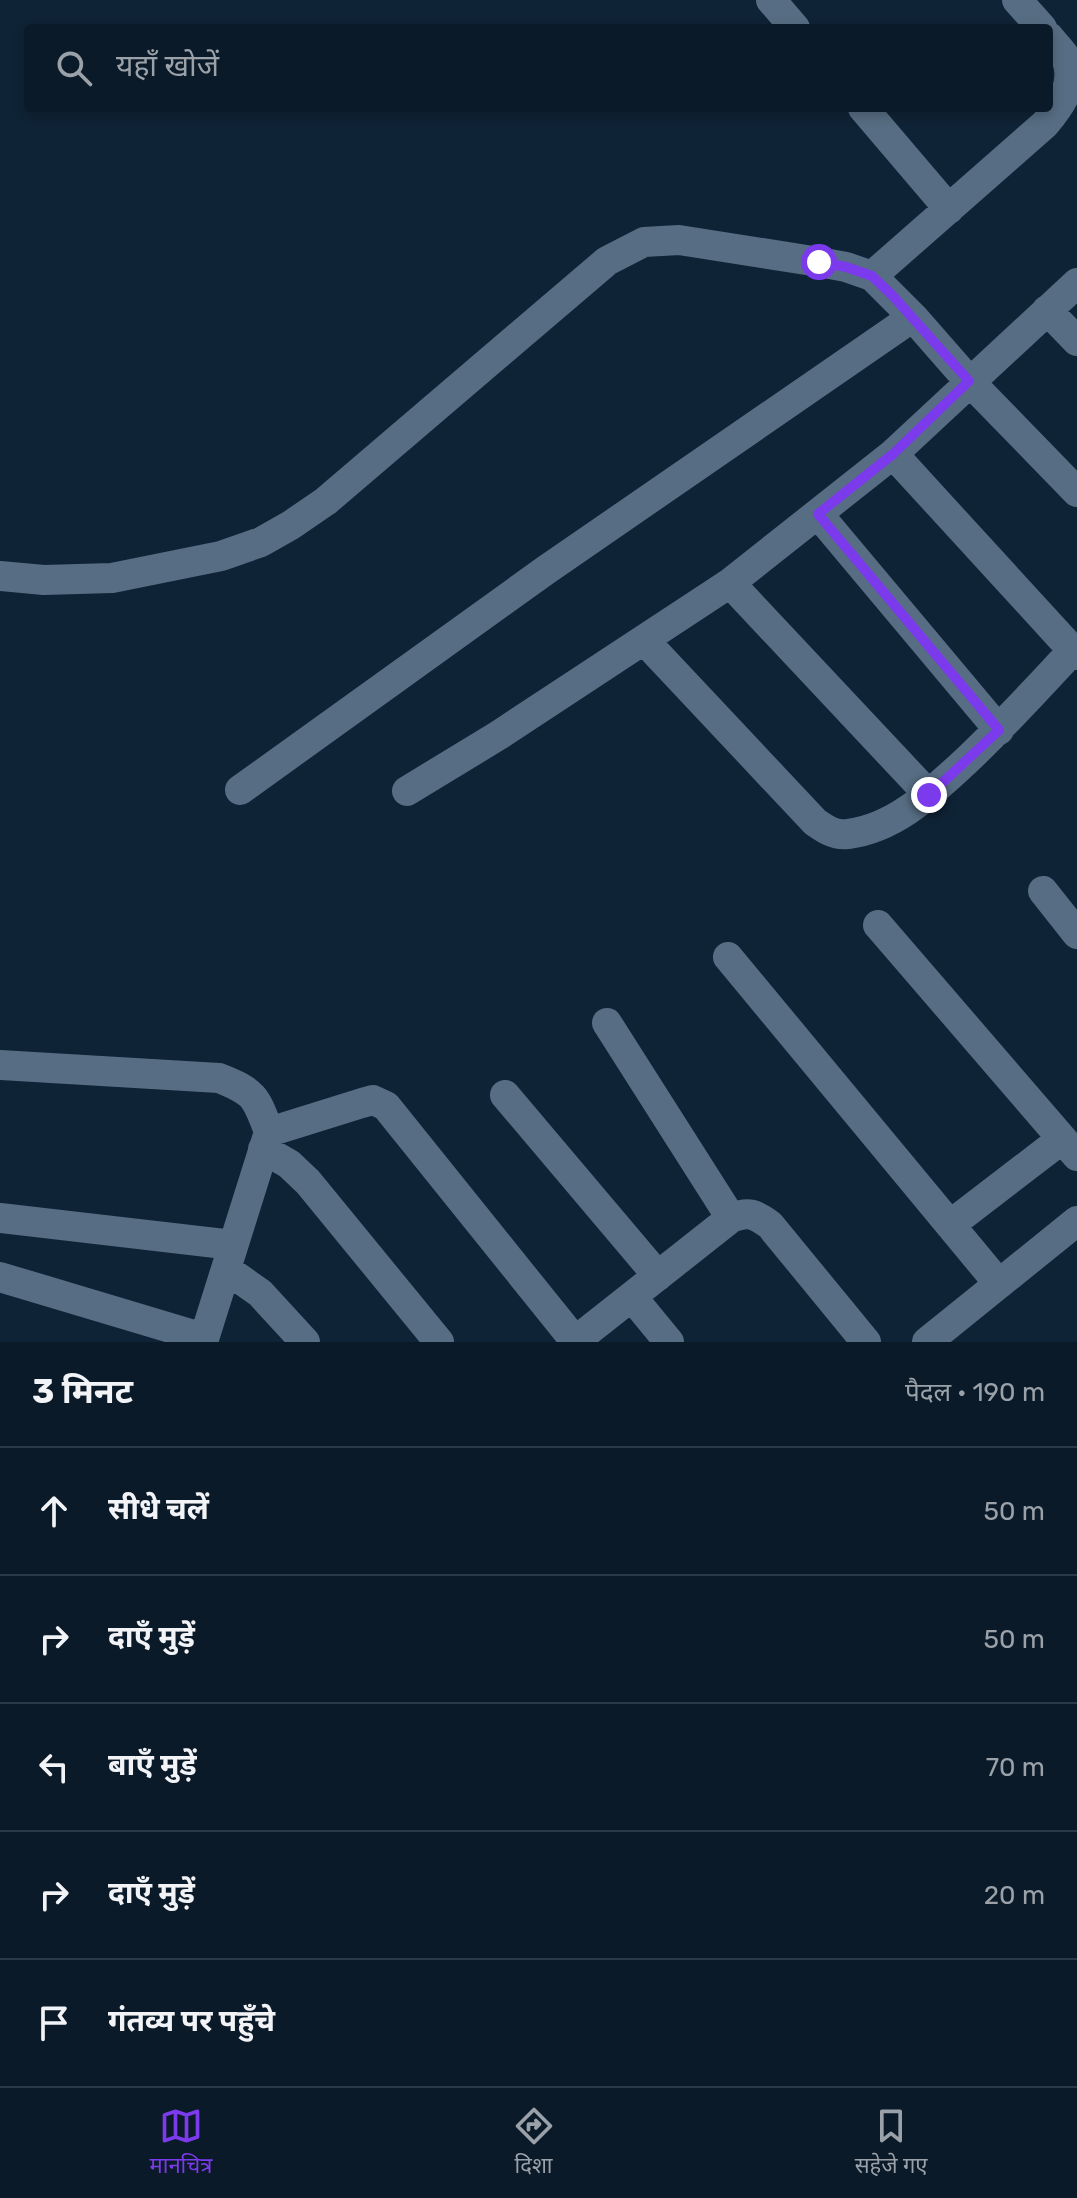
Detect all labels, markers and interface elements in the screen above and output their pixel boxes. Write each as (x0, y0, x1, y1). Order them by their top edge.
search box (24, 24, 1053, 112)
icon: search (52, 46, 96, 90)
text: यहाँ खोजें (116, 48, 219, 84)
route start (801, 244, 837, 280)
route end (911, 777, 947, 813)
text: 3 मिनट (32, 1371, 133, 1412)
text: पैदल · 190 m (905, 1377, 1045, 1408)
icon: ahead (32, 1489, 76, 1533)
text: सीधे चलें (108, 1491, 209, 1527)
text: 50 m (984, 1496, 1045, 1527)
icon: right (32, 1617, 76, 1661)
text: दाएँ मुड़ें (108, 1619, 195, 1655)
text: 50 m (984, 1624, 1045, 1655)
icon: left (32, 1745, 76, 1789)
text: बाएँ मुड़ें (108, 1747, 197, 1783)
text: 70 m (986, 1752, 1045, 1783)
icon: right (32, 1873, 76, 1917)
text: दाएँ मुड़ें (108, 1875, 195, 1911)
text: 20 m (984, 1880, 1045, 1911)
icon: arrive (32, 2001, 76, 2045)
text: गंतव्य पर पहुँचे (108, 2003, 275, 2039)
tab: मानचित्र (150, 2104, 212, 2182)
tab: दिशा (512, 2104, 556, 2182)
tab: सहेजे गए (855, 2104, 927, 2182)

